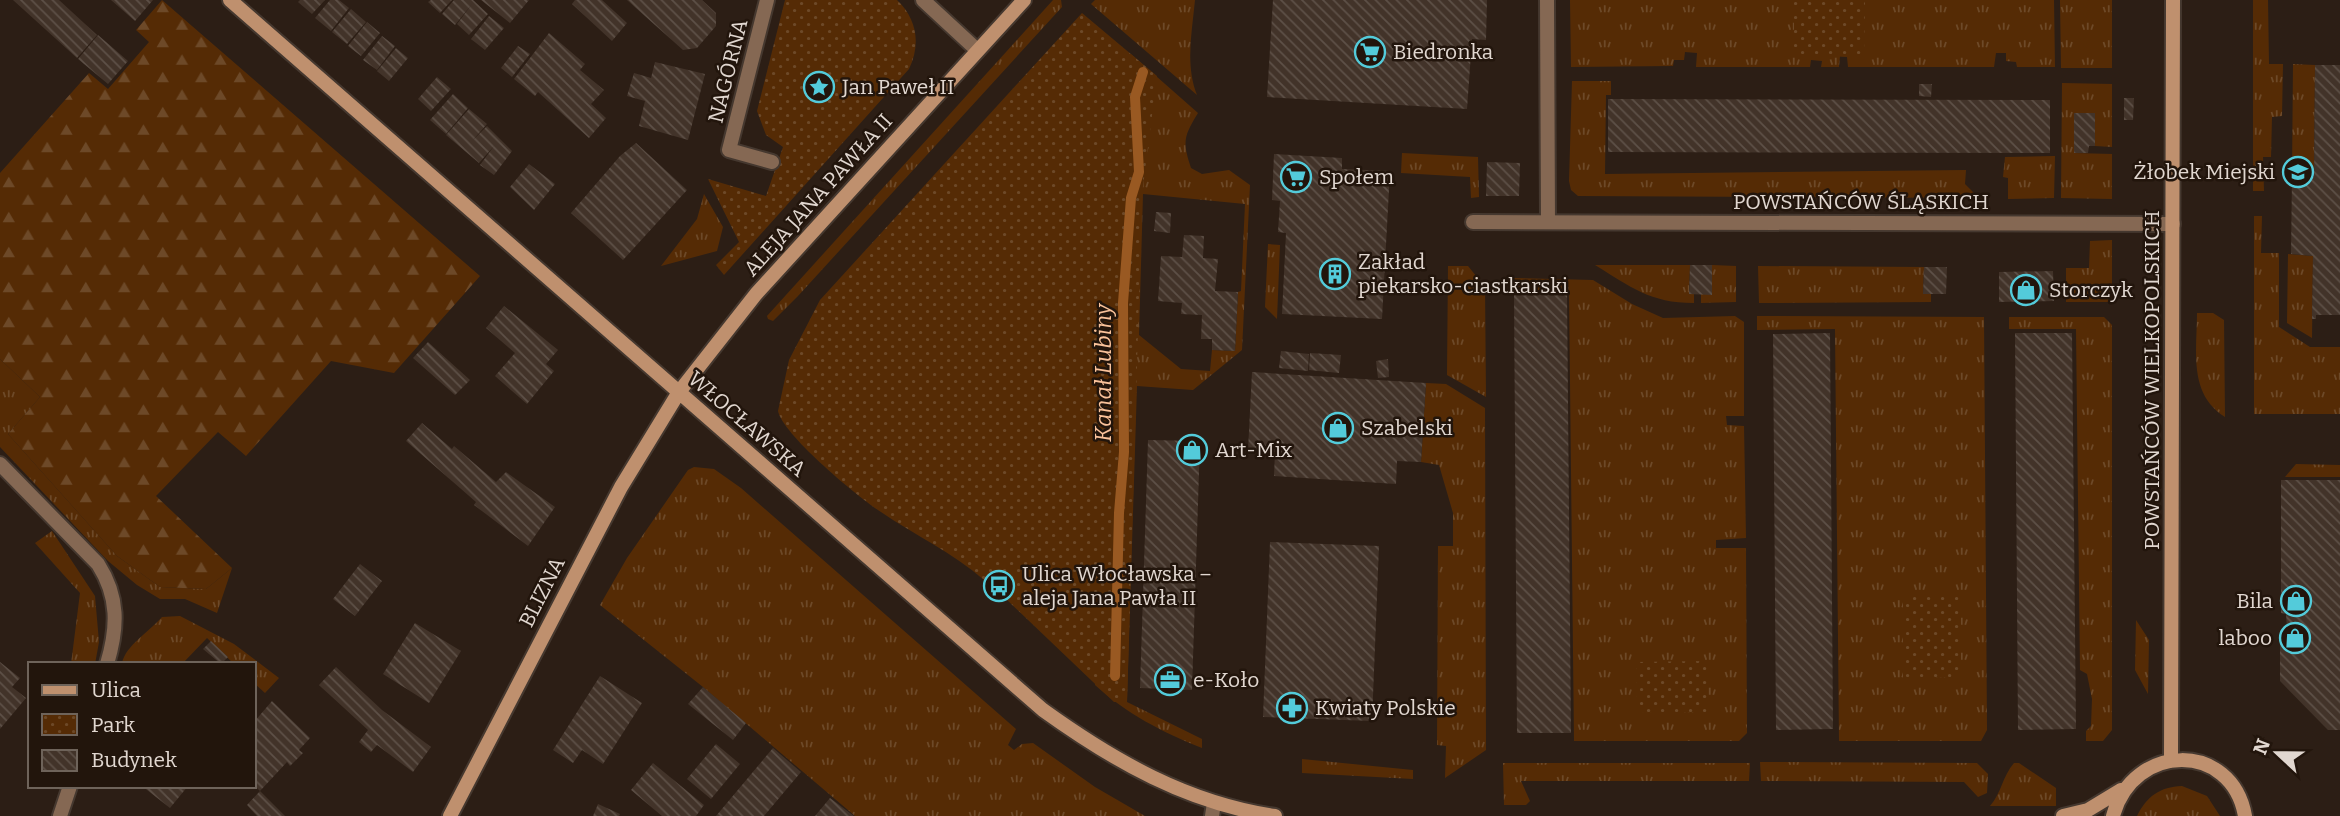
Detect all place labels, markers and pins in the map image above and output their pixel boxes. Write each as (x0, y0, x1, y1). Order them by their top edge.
supermarket icon: Biedronka (1353, 35, 1387, 69)
place label: Biedronka (1393, 39, 1494, 65)
place icon: Jan Paweł II (802, 70, 836, 104)
place label: Jan Paweł II (841, 74, 954, 100)
school or university icon: Żłobek Miejski (2281, 155, 2315, 189)
place label: Żłobek Miejski (2134, 159, 2275, 185)
supermarket icon: Społem (1279, 160, 1313, 194)
place label: Społem (1319, 164, 1394, 190)
place label: Zakład piekarsko-ciastkarski (1358, 249, 1568, 299)
building icon: Zakład piekarsko-ciastkarski (1318, 257, 1352, 291)
shop icon: Storczyk (2009, 273, 2043, 307)
place label: Storczyk (2049, 277, 2133, 303)
shop icon: Szabelski (1321, 411, 1355, 445)
place label: Szabelski (1361, 415, 1453, 441)
shop icon: Art-Mix (1175, 433, 1209, 467)
place label: Art-Mix (1215, 437, 1293, 463)
place label: Ulica Włocławska – aleja Jana Pawła II (1022, 561, 1212, 611)
bus stop icon: Ulica Włocławska – aleja Jana Pawła II (982, 569, 1016, 603)
shop icon: Bila (2279, 584, 2313, 618)
place label: Bila (2236, 588, 2274, 614)
shop icon: laboo (2278, 621, 2312, 655)
place label: laboo (2218, 625, 2272, 651)
office icon: e-Koło (1153, 663, 1187, 697)
place label: e-Koło (1193, 667, 1259, 693)
pharmacy icon: Kwiaty Polskie (1275, 691, 1309, 725)
place label: Kwiaty Polskie (1315, 695, 1456, 721)

